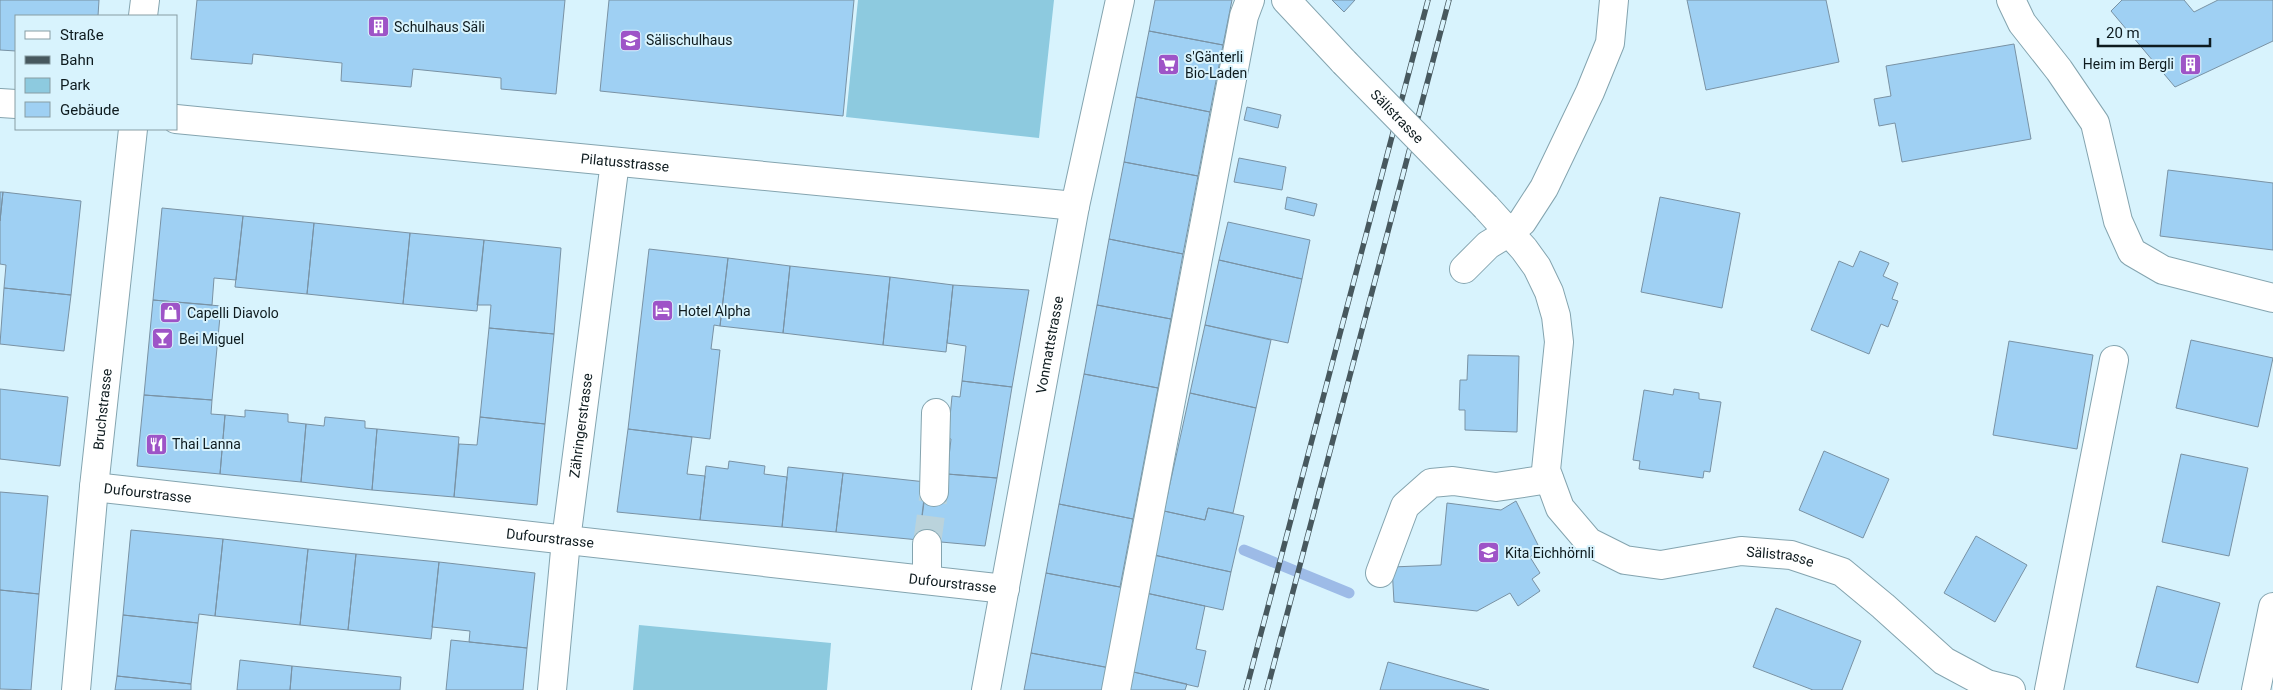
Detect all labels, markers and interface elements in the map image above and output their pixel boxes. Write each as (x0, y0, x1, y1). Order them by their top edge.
legend (15, 15, 178, 130)
building icon: Schulhaus Säli (366, 15, 390, 39)
scale bar (2098, 15, 2210, 47)
place label: Schulhaus Säli (394, 19, 485, 35)
text: 20 m (2106, 24, 2140, 42)
text: Straße (60, 26, 104, 44)
school or university icon: Sälischulhaus (618, 28, 642, 52)
place label: Sälischulhaus (646, 32, 732, 48)
place label: s'Gänterli Bio-Laden (1185, 49, 1247, 81)
text: Bahn (60, 51, 94, 69)
building icon: Heim im Bergli (2178, 52, 2202, 76)
supermarket icon: s'Gänterli Bio-Laden (1157, 53, 1181, 77)
place label: Heim im Bergli (2083, 56, 2174, 72)
text: Park (60, 76, 91, 94)
street label: Sälistrasse (1367, 86, 1427, 146)
text: Gebäude (60, 101, 119, 119)
street label: Pilatusstrasse (580, 150, 670, 175)
street label: Vonmattstrasse (1033, 295, 1066, 395)
hotel icon: Hotel Alpha (650, 299, 674, 323)
shop icon: Capelli Diavolo (159, 301, 183, 325)
place label: Hotel Alpha (678, 303, 751, 319)
place label: Capelli Diavolo (187, 305, 279, 321)
bar icon: Bei Miguel (151, 327, 175, 351)
place label: Bei Miguel (179, 331, 244, 347)
street label: Bruchstrasse (90, 368, 115, 451)
street label: Zähringerstrasse (566, 372, 596, 479)
restaurant icon: Thai Lanna (144, 432, 168, 456)
place label: Thai Lanna (172, 436, 241, 452)
street label: Dufourstrasse (103, 480, 192, 506)
street label: Dufourstrasse (505, 525, 595, 551)
school or university icon: Kita Eichhörnli (1477, 541, 1501, 565)
street label: Sälistrasse (1746, 543, 1816, 570)
place label: Kita Eichhörnli (1505, 545, 1594, 561)
street label: Dufourstrasse (908, 570, 997, 596)

